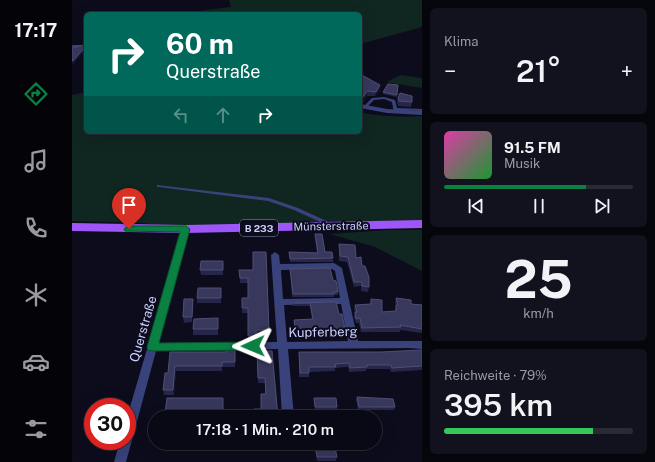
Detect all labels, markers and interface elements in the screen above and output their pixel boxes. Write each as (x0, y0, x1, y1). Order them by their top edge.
text: 17:17 (15, 20, 57, 41)
text: 60 m (166, 27, 234, 60)
icon: right (100, 28, 152, 80)
text: Klima (444, 34, 478, 49)
text: 21° (516, 53, 561, 89)
text: − (444, 58, 456, 84)
text: + (621, 58, 633, 84)
text: Querstraße (166, 61, 260, 82)
icon: directions (22, 80, 50, 108)
icon: left (170, 104, 192, 126)
icon: ahead (212, 104, 234, 126)
icon: right (254, 104, 276, 126)
text: 91.5 FM (504, 139, 561, 156)
icon: music (22, 147, 50, 175)
text: Musik (504, 156, 540, 171)
pin (112, 188, 146, 229)
icon: arrive (118, 194, 140, 216)
icon: previous (465, 195, 487, 217)
icon: pause (528, 195, 550, 217)
icon: next (591, 195, 613, 217)
icon: phone (22, 214, 50, 242)
street label: Münsterstraße (293, 219, 369, 233)
road number: B 233 (240, 220, 278, 236)
text: 25 (504, 249, 573, 310)
icon: climate (22, 281, 50, 309)
street label: Querstraße (126, 294, 160, 364)
text: km/h (523, 306, 554, 321)
street label: Kupferberg (288, 324, 358, 340)
position arrow (232, 325, 274, 367)
icon: car (22, 348, 50, 376)
text: Reichweite · 79% (444, 368, 547, 383)
text: 395 km (444, 387, 553, 423)
speed limit sign: 30 (84, 398, 136, 450)
icon: filters (22, 415, 50, 443)
text: 17:18 · 1 Min. · 210 m (196, 421, 334, 438)

